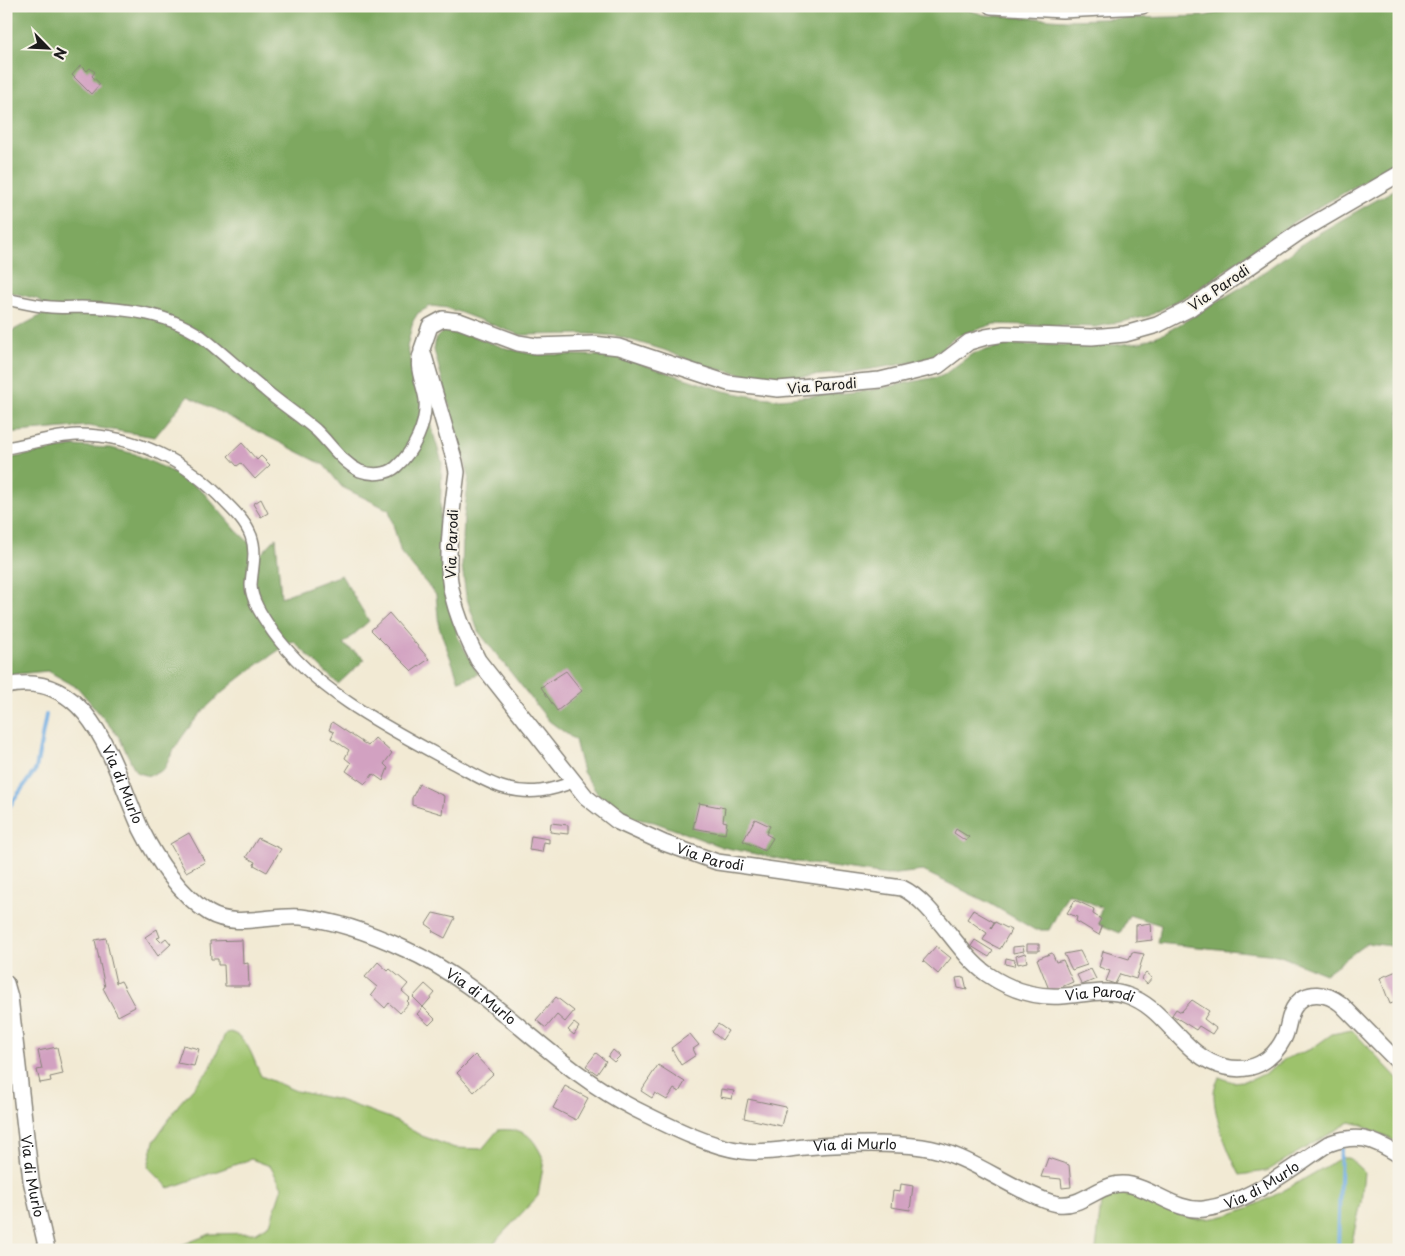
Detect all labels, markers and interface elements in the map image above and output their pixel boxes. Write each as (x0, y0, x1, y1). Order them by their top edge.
north arrow (22, 22, 72, 72)
text: N (48, 44, 72, 63)
street label: Via Parodi (1184, 259, 1254, 316)
street label: Via Parodi (786, 372, 858, 399)
street label: Via Parodi (440, 509, 463, 579)
street label: Via di Murlo (97, 741, 149, 827)
street label: Via Parodi (673, 837, 746, 876)
street label: Via di Murlo (442, 963, 521, 1030)
street label: Via Parodi (1064, 981, 1138, 1007)
street label: Via di Murlo (812, 1133, 897, 1156)
street label: Via di Murlo (16, 1134, 50, 1219)
street label: Via di Murlo (1221, 1155, 1303, 1214)

